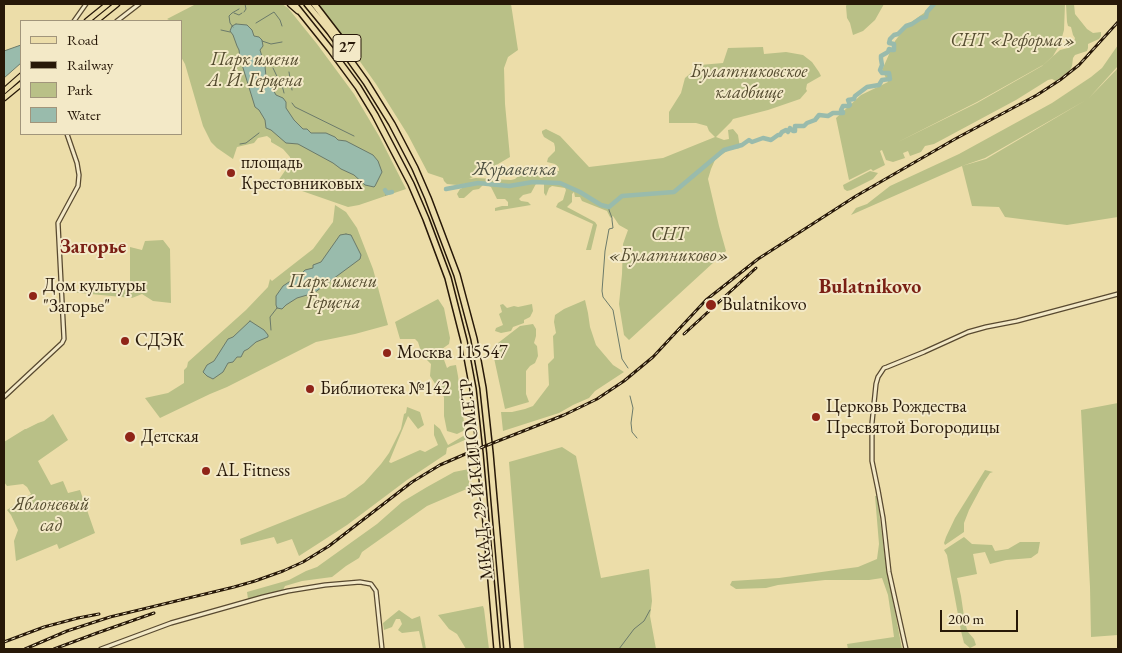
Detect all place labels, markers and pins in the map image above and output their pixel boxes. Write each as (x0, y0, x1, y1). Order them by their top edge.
place label: площадь Крестовниковых (241, 152, 363, 194)
marker: площадь Крестовниковых (225, 167, 237, 179)
place label: Дом культуры "Загорье" (43, 275, 146, 318)
marker: Дом культуры "Загорье" (27, 290, 39, 302)
place label: Bulatnikovo (722, 294, 807, 316)
marker: Bulatnikovo (704, 298, 718, 312)
place label: СДЭК (135, 330, 184, 352)
marker: СДЭК (119, 335, 131, 347)
place label: Москва 115547 (397, 342, 508, 364)
marker: Москва 115547 (381, 347, 393, 359)
place label: Библиотека №142 (320, 378, 450, 400)
marker: Библиотека №142 (304, 383, 316, 395)
place label: Церковь Рождества Пресвятой Богородицы (826, 396, 1000, 438)
marker: Церковь Рождества Пресвятой Богородицы (810, 411, 822, 423)
place label: Детская (141, 426, 199, 448)
marker: Детская (123, 430, 137, 444)
place label: AL Fitness (216, 460, 290, 482)
marker: AL Fitness (200, 465, 212, 477)

